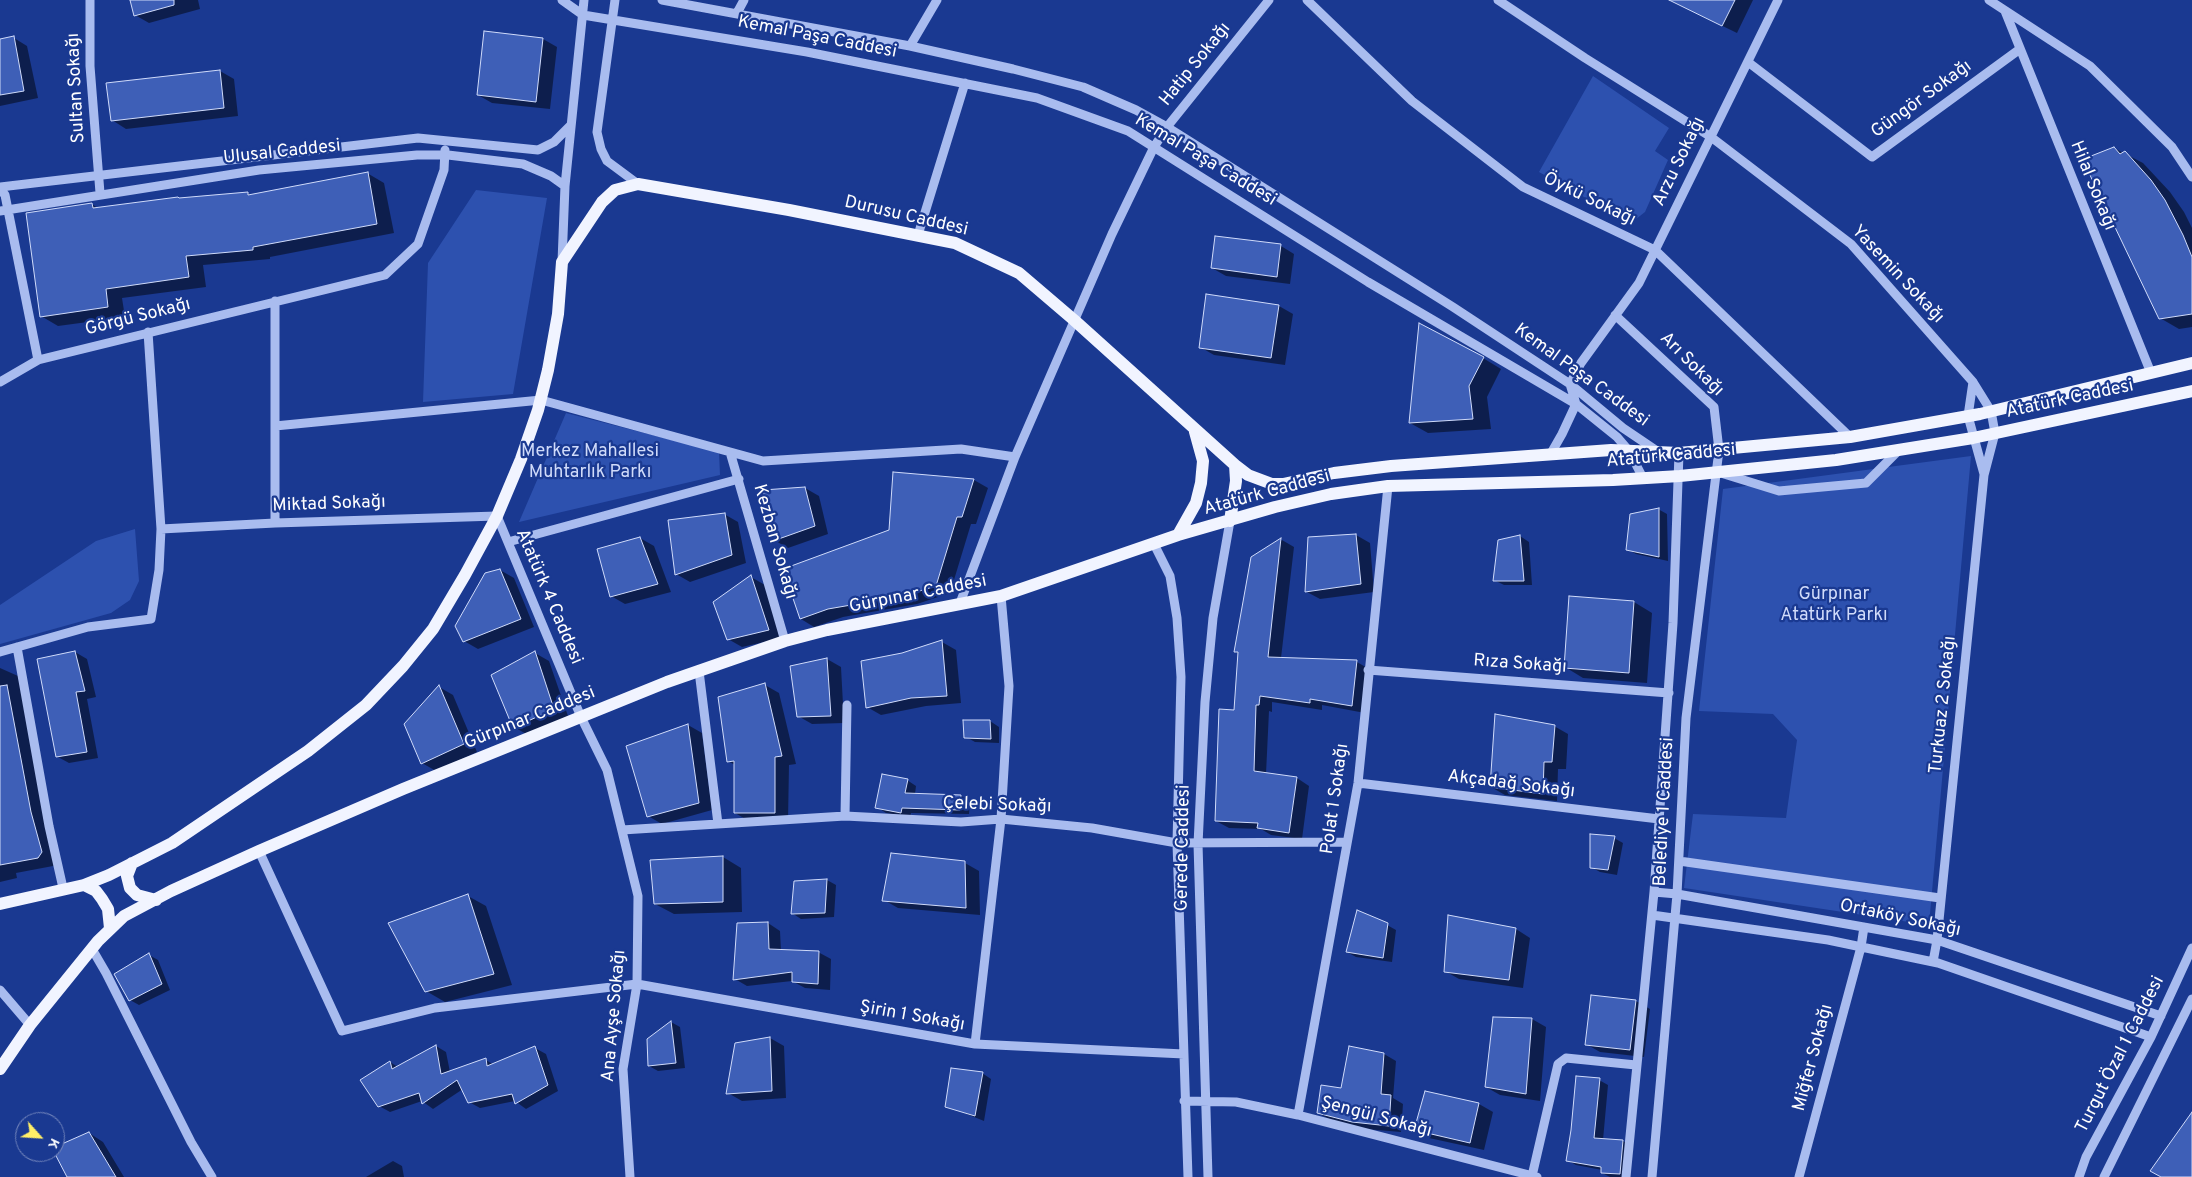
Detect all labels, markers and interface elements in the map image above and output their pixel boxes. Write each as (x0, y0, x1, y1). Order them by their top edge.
street label: Kemal Paşa Caddesi (736, 12, 898, 64)
street label: Hatip Sokağı (1156, 19, 1236, 111)
street label: Sultan Sokağı (63, 32, 91, 144)
street label: Güngör Sokağı (1868, 56, 1976, 144)
street label: Kemal Paşa Caddesi (1130, 110, 1280, 212)
street label: Arzu Sokağı (1649, 114, 1711, 210)
street label: Ulusal Caddesi (222, 136, 342, 170)
street label: Hilal Sokağı (2064, 138, 2120, 234)
street label: Öykü Sokağı (1539, 168, 1639, 232)
street label: Durusu Caddesi (842, 192, 970, 242)
street label: Yasemin Sokağı (1846, 221, 1948, 329)
street label: Görgü Sokağı (83, 294, 193, 342)
street label: Kemal Paşa Caddesi (1509, 320, 1653, 432)
street label: Arı Sokağı (1654, 328, 1728, 402)
street label: Atatürk Caddesi (2004, 376, 2136, 424)
park label: Merkez Mahallesi Muhtarlık Parkı (521, 441, 659, 484)
street label: Atatürk Caddesi (1606, 441, 1736, 473)
street label: Atatürk Caddesi (1202, 467, 1332, 521)
street label: Kezban Sokağı (747, 482, 801, 602)
street label: Miktad Sokağı (272, 492, 386, 518)
street label: Atatürk 4 Caddesi (510, 526, 586, 668)
street label: Gürpınar Caddesi (847, 571, 989, 619)
park label: Gürpınar Atatürk Parkı (1780, 584, 1888, 626)
street label: Turkuaz 2 Sokağı (1926, 635, 1962, 775)
street label: Rıza Sokağı (1473, 651, 1567, 679)
street label: Gürpınar Caddesi (461, 683, 599, 755)
street label: Belediye 1 Caddesi (1650, 737, 1680, 887)
street label: Polat 1 Sokağı (1318, 742, 1354, 856)
street label: Akçadağ Sokağı (1446, 766, 1576, 804)
street label: Gerede Caddesi (1172, 784, 1196, 912)
street label: Çelebi Sokağı (942, 793, 1052, 819)
street label: Ortaköy Sokağı (1837, 896, 1963, 942)
street label: Ana Ayşe Sokağı (598, 949, 632, 1083)
street label: Turgut Özal 1 Caddesi (2072, 973, 2170, 1137)
street label: Şirin 1 Sokağı (858, 997, 966, 1037)
street label: Miğfer Sokağı (1789, 1002, 1839, 1114)
street label: Şengül Sokağı (1318, 1093, 1434, 1143)
north arrow (15, 1112, 65, 1162)
text: K (43, 1135, 63, 1152)

